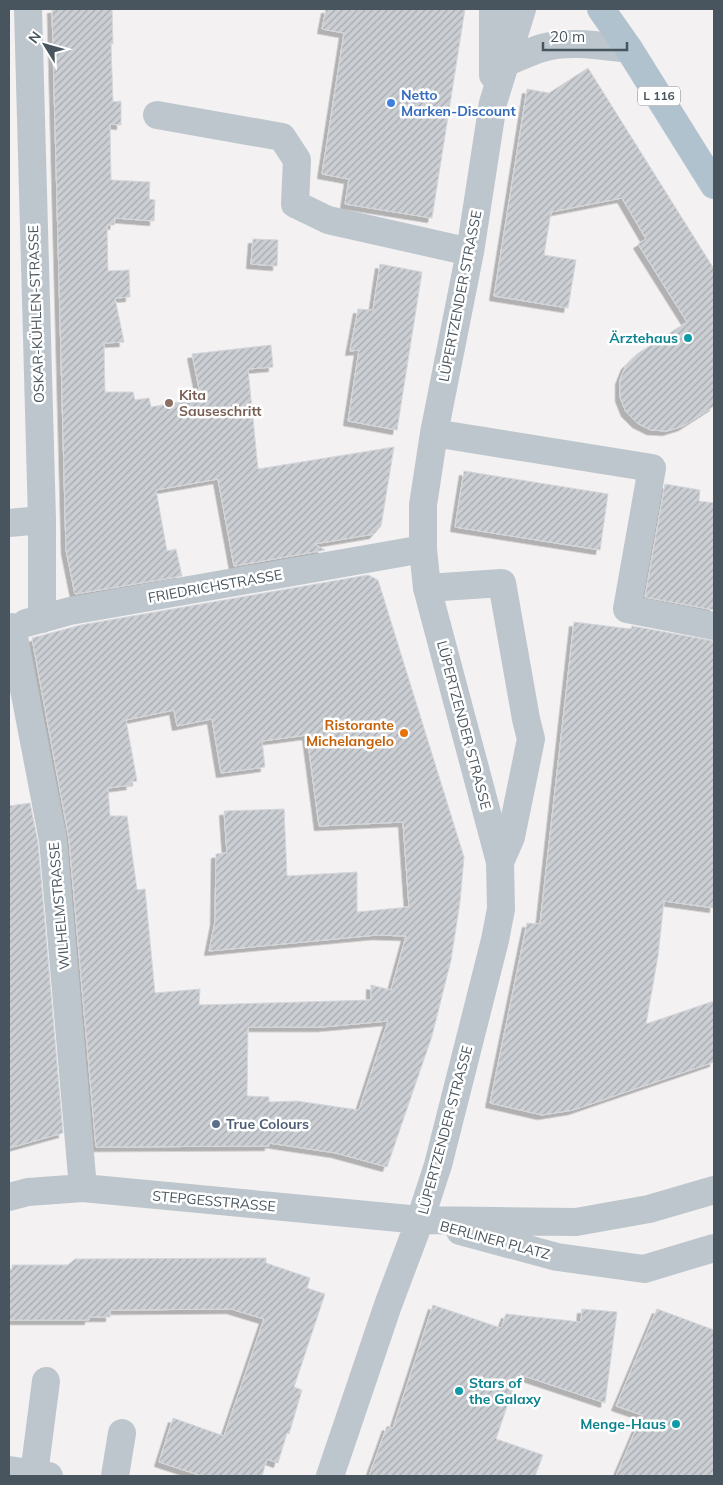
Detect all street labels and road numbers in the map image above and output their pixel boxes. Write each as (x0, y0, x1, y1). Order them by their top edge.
road number: L 116 (638, 86, 680, 105)
street label: LÜPERTZENDER STRASSE (435, 209, 485, 383)
street label: OSKAR-KÜHLEN-STRASSE (24, 225, 48, 403)
street label: FRIEDRICHSTRASSE (147, 565, 283, 607)
street label: LÜPERTZENDER STRASSE (433, 639, 495, 811)
street label: WILHELMSTRASSE (44, 842, 74, 970)
street label: LÜPERTZENDER STRASSE (414, 1044, 476, 1216)
street label: STEPGESSTRASSE (152, 1187, 276, 1215)
street label: BERLINER PLATZ (438, 1217, 552, 1263)

